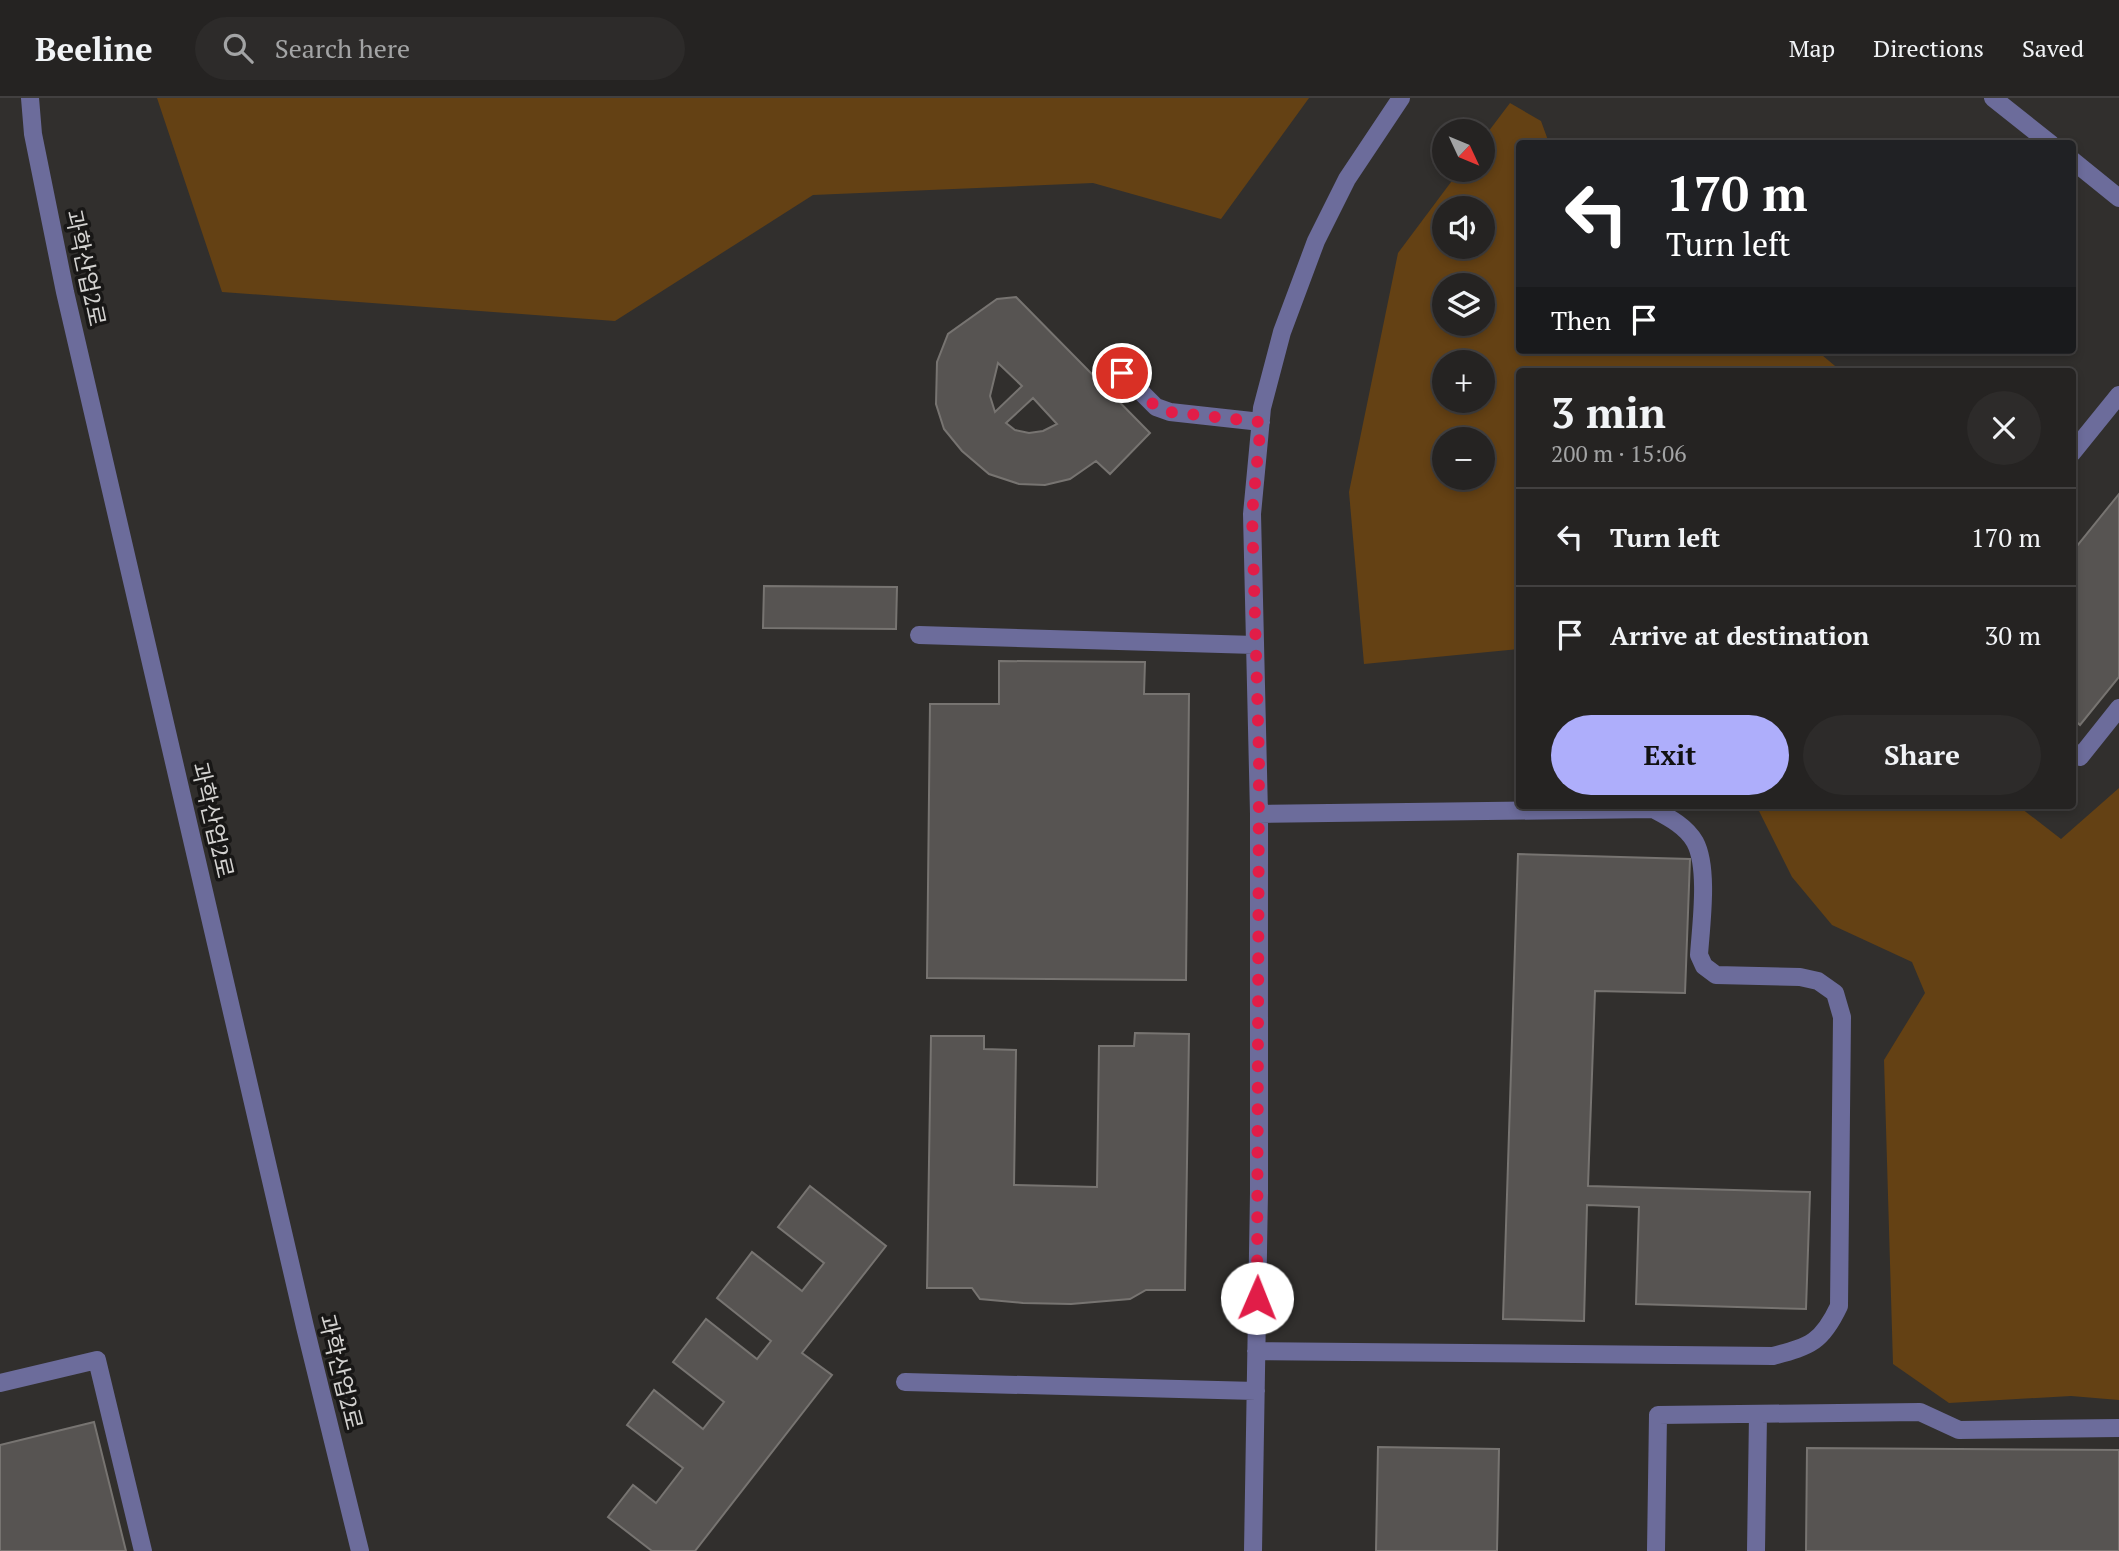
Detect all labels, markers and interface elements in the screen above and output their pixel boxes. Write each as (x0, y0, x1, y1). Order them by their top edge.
search box (195, 17, 685, 80)
text: Beeline (35, 27, 153, 70)
icon: search (219, 29, 257, 67)
text: Search here (275, 31, 410, 65)
text: Map (1789, 32, 1835, 64)
text: Directions (1873, 32, 1984, 64)
text: Saved (2022, 32, 2084, 64)
north arrow (1432, 119, 1494, 182)
map controls (1432, 119, 1495, 490)
text: 170 m (1666, 160, 1808, 225)
icon: left (1551, 168, 1642, 259)
button: sound (1432, 196, 1495, 259)
street label: 과학산업2로 (59, 207, 113, 329)
text: Turn left (1666, 223, 1790, 265)
button: layers (1432, 273, 1495, 336)
icon: arrive (1625, 301, 1663, 339)
text: Then (1551, 303, 1611, 337)
pin (1092, 343, 1152, 403)
button: + (1432, 350, 1495, 413)
icon: arrive (1103, 354, 1141, 392)
text: 3 min (1551, 384, 1666, 440)
button: close (1967, 391, 2041, 465)
button: − (1432, 427, 1495, 490)
text: 200 m · 15:06 (1551, 438, 1686, 469)
icon: left (1551, 518, 1589, 556)
text: Turn left (1610, 520, 1720, 554)
text: 170 m (1971, 520, 2041, 554)
icon: arrive (1551, 616, 1589, 654)
text: Arrive at destination (1610, 618, 1869, 652)
text: 30 m (1985, 618, 2041, 652)
button: Exit (1551, 715, 1789, 795)
button: Share (1803, 715, 2041, 795)
street label: 과학산업2로 (185, 759, 241, 881)
position arrow (1220, 1261, 1294, 1335)
street label: 과학산업2로 (312, 1311, 370, 1433)

